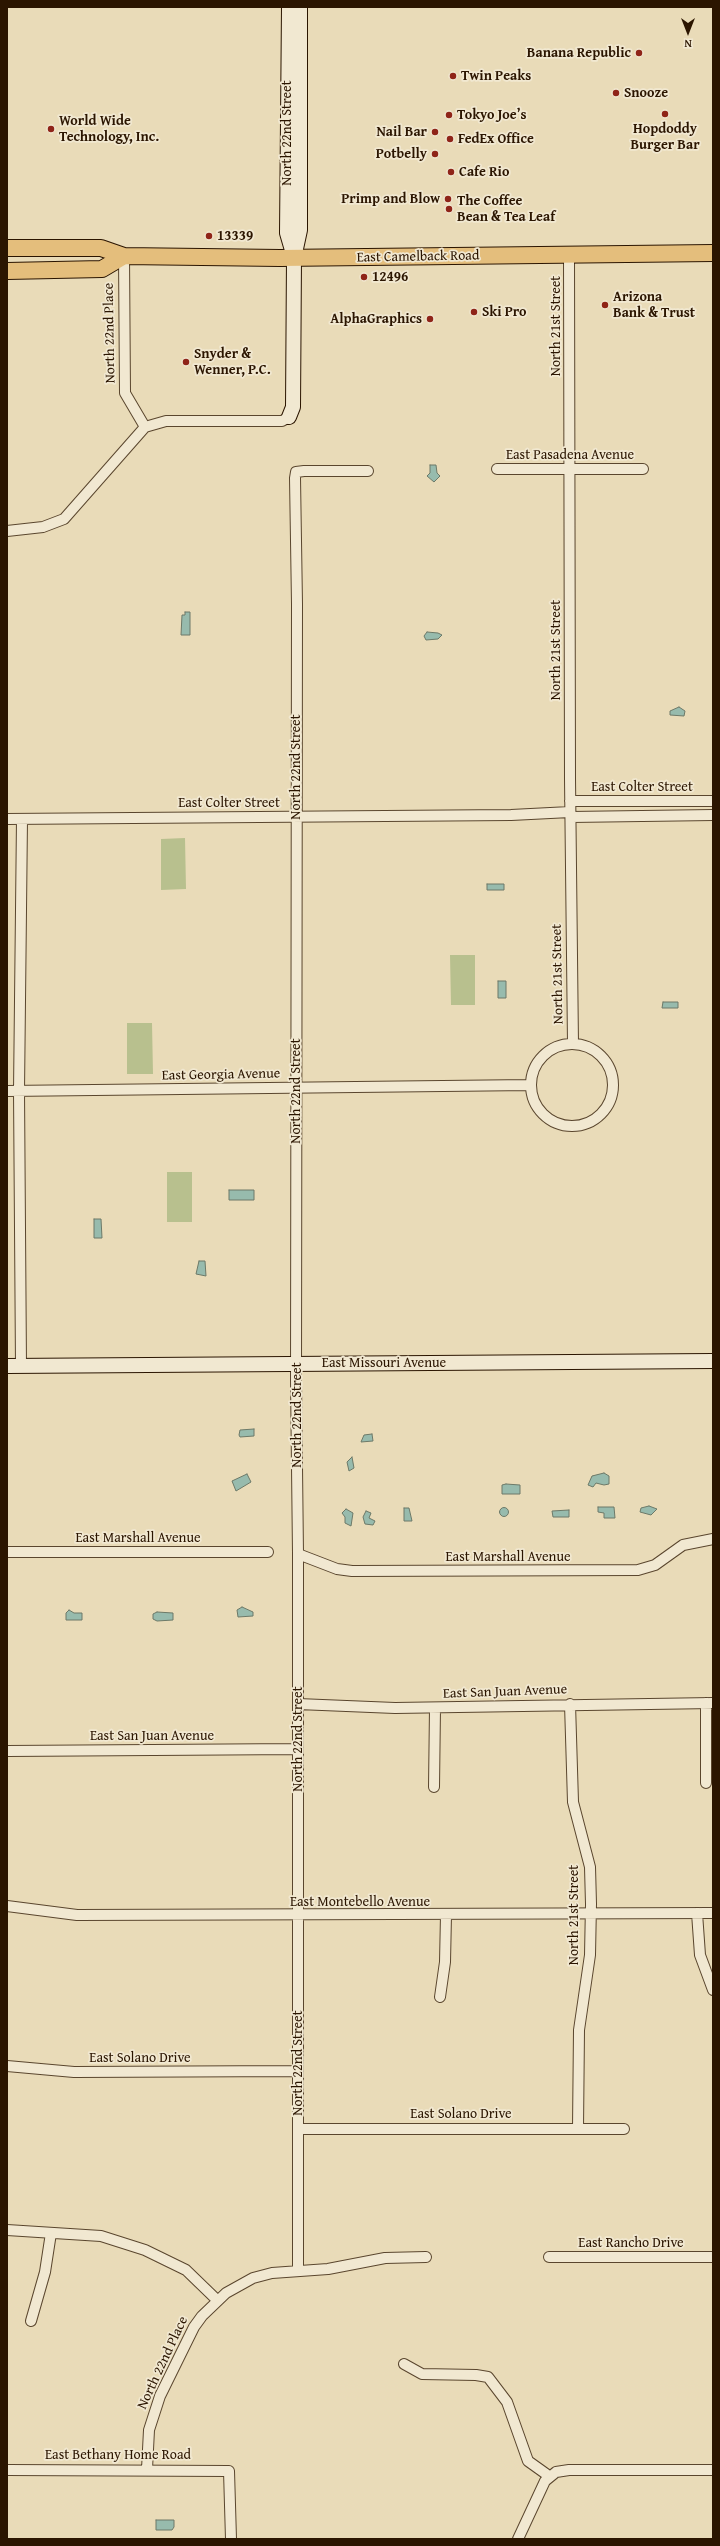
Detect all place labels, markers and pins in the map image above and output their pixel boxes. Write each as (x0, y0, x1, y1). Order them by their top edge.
place label: Banana Republic (527, 45, 631, 61)
marker: Banana Republic (634, 48, 644, 58)
place label: Twin Peaks (461, 68, 531, 84)
marker: Twin Peaks (448, 71, 458, 81)
place label: Snooze (624, 85, 668, 101)
marker: Snooze (611, 88, 621, 98)
place label: Tokyo Joe’s (457, 107, 526, 123)
marker: Hopdoddy Burger Bar (660, 109, 670, 119)
marker: Tokyo Joe’s (444, 110, 454, 120)
place label: World Wide Technology, Inc. (59, 113, 159, 146)
place label: Hopdoddy Burger Bar (630, 121, 700, 154)
marker: World Wide Technology, Inc. (46, 124, 56, 134)
place label: Nail Bar (376, 124, 427, 140)
marker: Nail Bar (430, 127, 440, 137)
place label: FedEx Office (458, 131, 534, 147)
marker: FedEx Office (445, 134, 455, 144)
place label: Potbelly (376, 146, 427, 162)
marker: Potbelly (430, 149, 440, 159)
place label: Cafe Rio (459, 164, 509, 180)
marker: Cafe Rio (446, 167, 456, 177)
place label: Primp and Blow (341, 191, 440, 207)
place label: The Coffee Bean & Tea Leaf (457, 193, 555, 226)
marker: Primp and Blow (443, 194, 453, 204)
marker: The Coffee Bean & Tea Leaf (444, 204, 454, 214)
place label: 13339 (217, 228, 253, 244)
marker: 13339 (204, 231, 214, 241)
place label: 12496 (372, 269, 408, 285)
marker: 12496 (359, 272, 369, 282)
place label: Arizona Bank & Trust (613, 289, 695, 322)
marker: Arizona Bank & Trust (600, 300, 610, 310)
place label: Ski Pro (482, 304, 527, 320)
marker: Ski Pro (469, 307, 479, 317)
place label: AlphaGraphics (330, 311, 422, 327)
marker: AlphaGraphics (425, 314, 435, 324)
place label: Snyder & Wenner, P.C. (194, 346, 271, 378)
marker: Snyder & Wenner, P.C. (181, 357, 191, 367)

